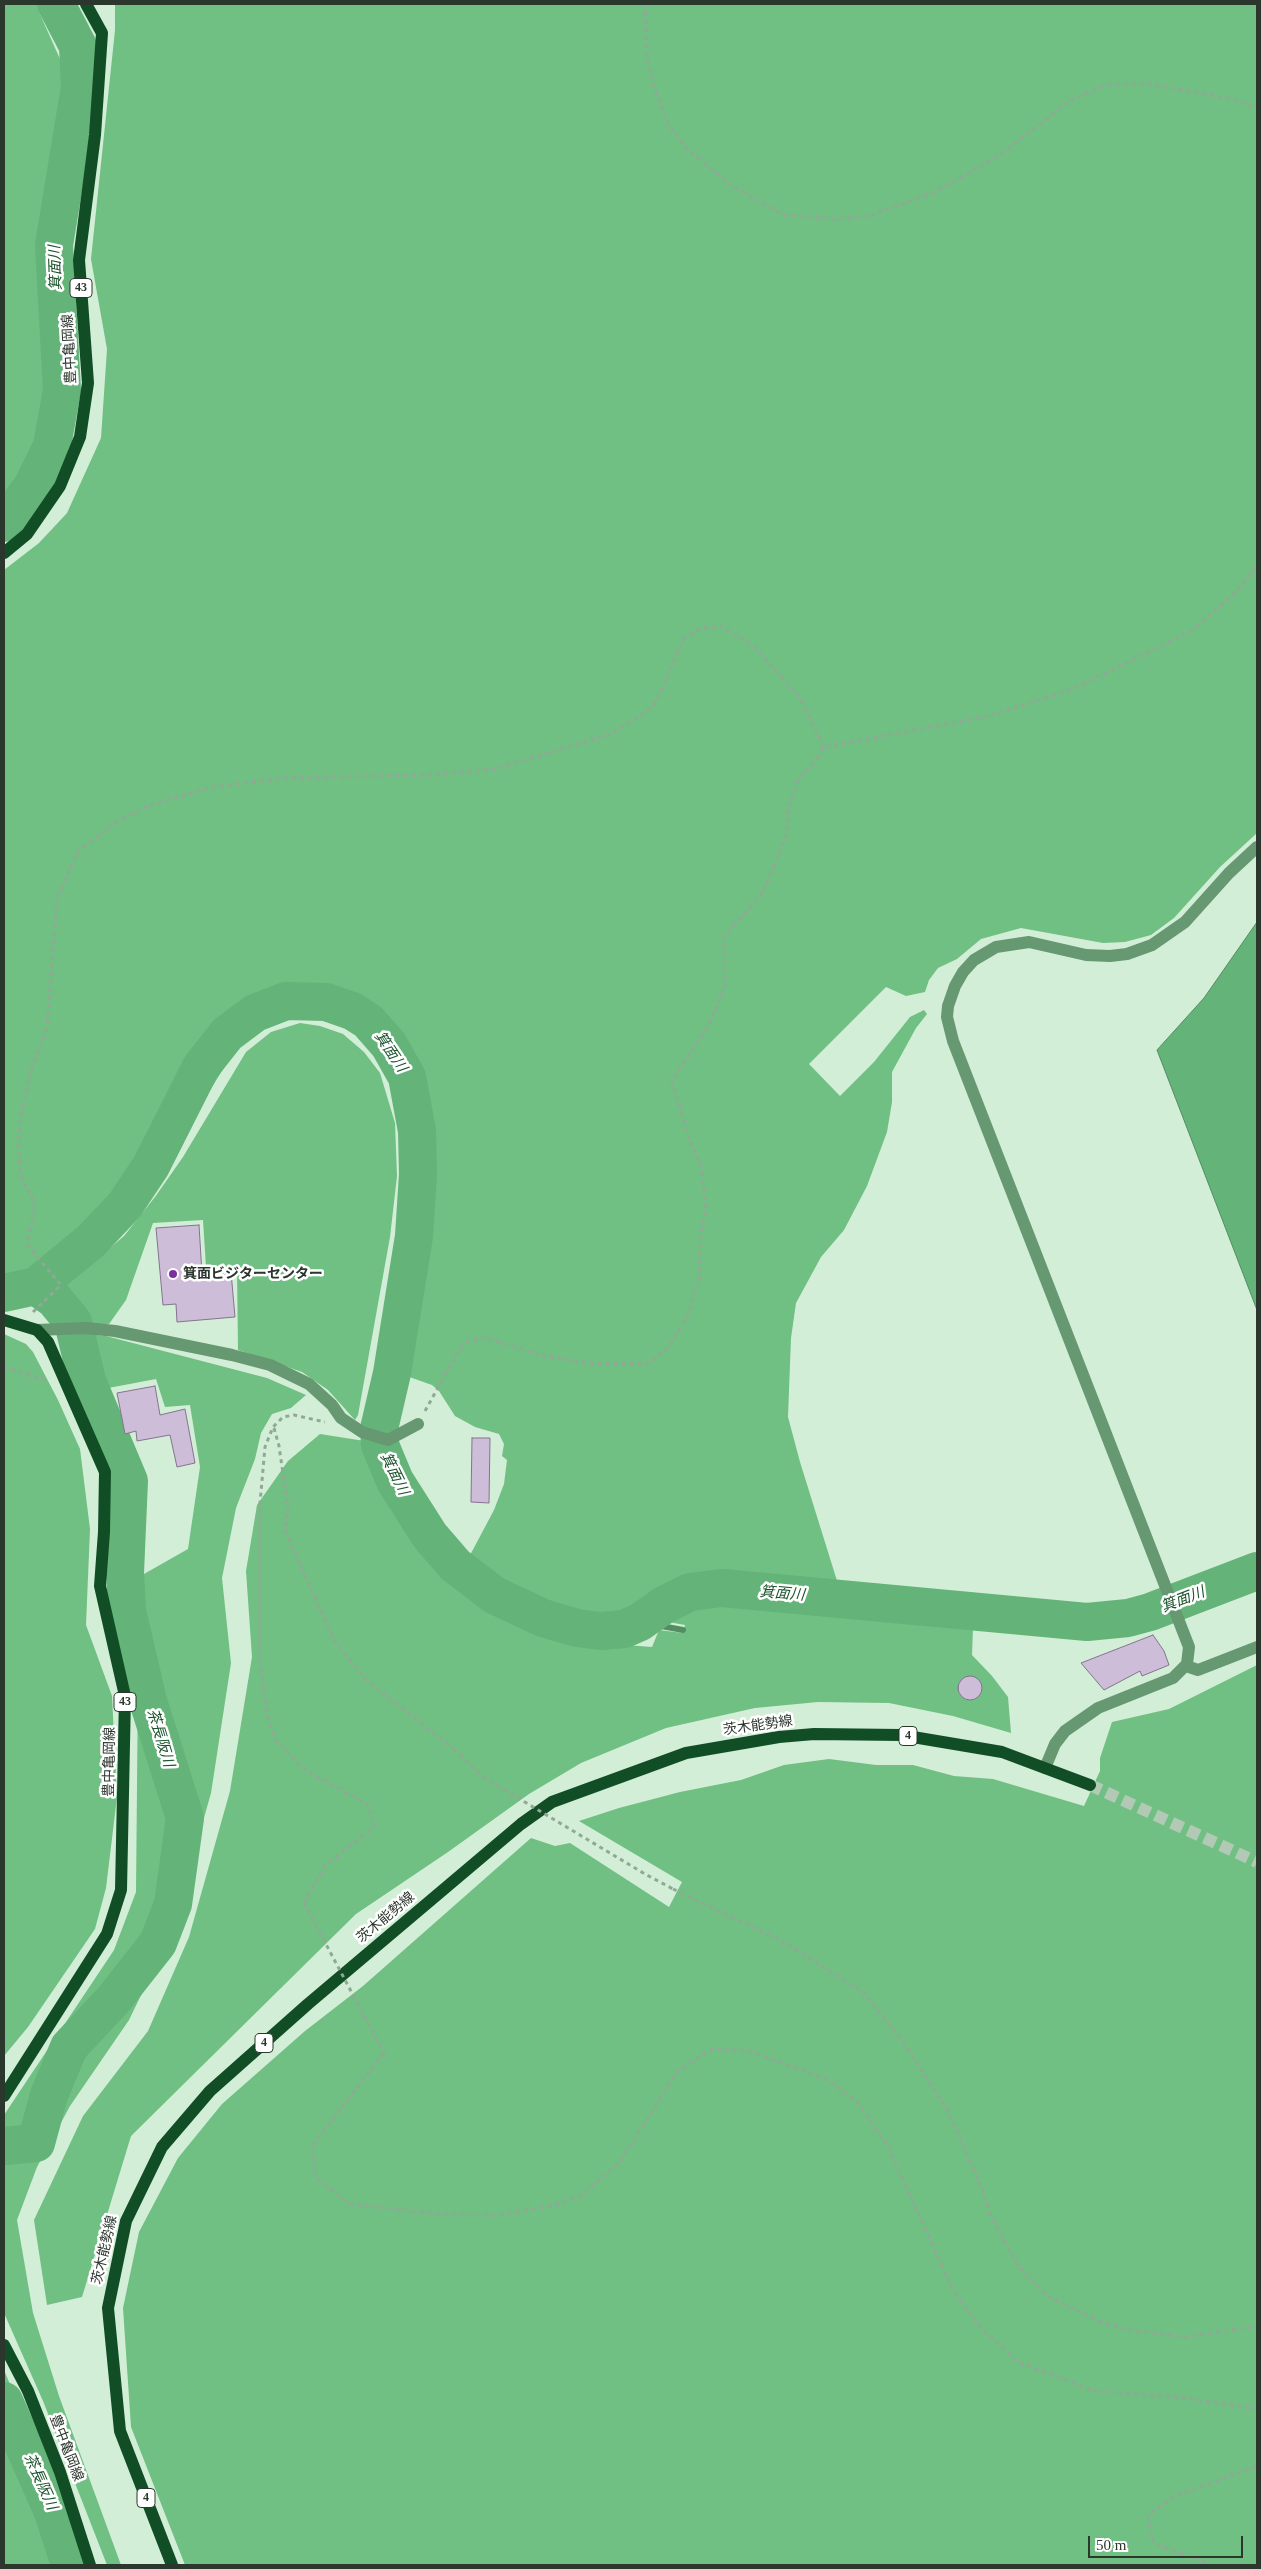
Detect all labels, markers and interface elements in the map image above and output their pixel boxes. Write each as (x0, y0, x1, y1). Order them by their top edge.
water label: 箕面川 (46, 245, 66, 291)
road number: 43 (70, 278, 92, 298)
street label: 豊中亀岡線 (60, 314, 80, 384)
water label: 箕面川 (370, 1028, 410, 1076)
place label: 箕面ビジターセンター (183, 1266, 323, 1282)
marker: 箕面ビジターセンター (167, 1268, 179, 1280)
water label: 箕面川 (376, 1450, 412, 1498)
water label: 箕面川 (759, 1583, 805, 1605)
water label: 箕面川 (1159, 1584, 1207, 1616)
road number: 43 (114, 1692, 136, 1711)
water label: 茶長阪川 (143, 1707, 177, 1769)
street label: 茨木能勢線 (722, 1713, 794, 1739)
road number: 4 (899, 1726, 917, 1745)
street label: 豊中亀岡線 (101, 1727, 119, 1797)
street label: 茨木能勢線 (354, 1889, 418, 1947)
road number: 4 (255, 2034, 273, 2052)
street label: 茨木能勢線 (89, 2214, 121, 2286)
street label: 豊中亀岡線 (46, 2412, 86, 2484)
water label: 茶長阪川 (20, 2451, 60, 2513)
road number: 4 (137, 2488, 155, 2508)
scale bar (1091, 2526, 1246, 2558)
text: 50 m (1096, 2537, 1126, 2553)

